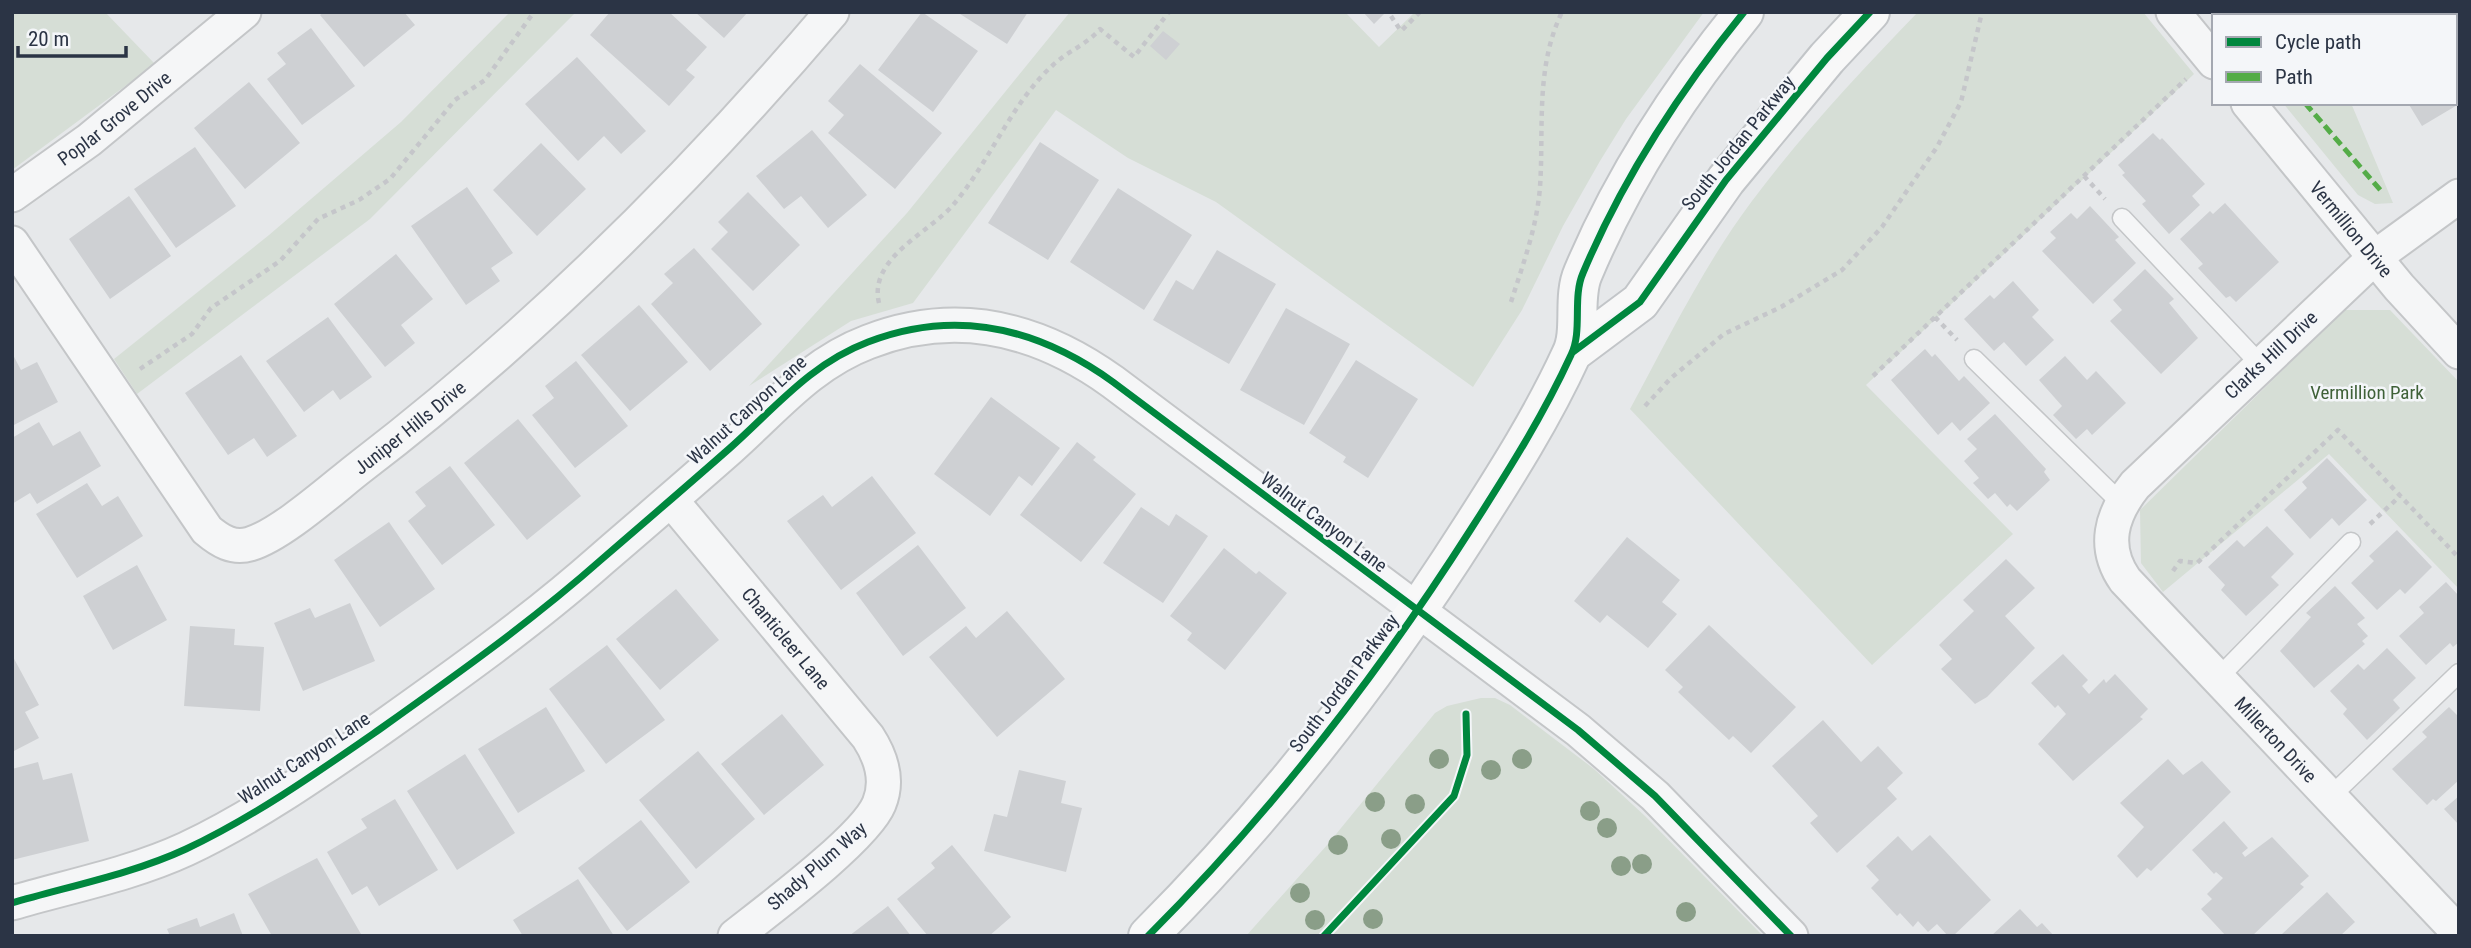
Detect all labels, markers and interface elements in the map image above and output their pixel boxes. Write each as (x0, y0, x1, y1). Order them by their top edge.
scale bar (18, 14, 126, 58)
legend (2212, 14, 2457, 105)
text: 20 m (28, 27, 69, 51)
text: Cycle path (2275, 30, 2361, 54)
text: Path (2275, 65, 2313, 89)
street label: Poplar Grove Drive (53, 66, 176, 170)
street label: South Jordan Parkway (1676, 71, 1800, 215)
street label: Vermillion Drive (2305, 176, 2398, 282)
street label: Clarks Hill Drive (2220, 306, 2322, 404)
street label: Walnut Canyon Lane (683, 350, 811, 469)
street label: Juniper Hills Drive (350, 375, 470, 479)
park label: Vermillion Park (2310, 381, 2424, 404)
street label: Walnut Canyon Lane (1256, 467, 1392, 577)
street label: Chanticleer Lane (737, 583, 835, 694)
street label: South Jordan Parkway (1284, 609, 1404, 757)
street label: Millerton Drive (2230, 692, 2322, 787)
street label: Walnut Canyon Lane (234, 707, 374, 809)
street label: Shady Plum Way (763, 817, 871, 915)

